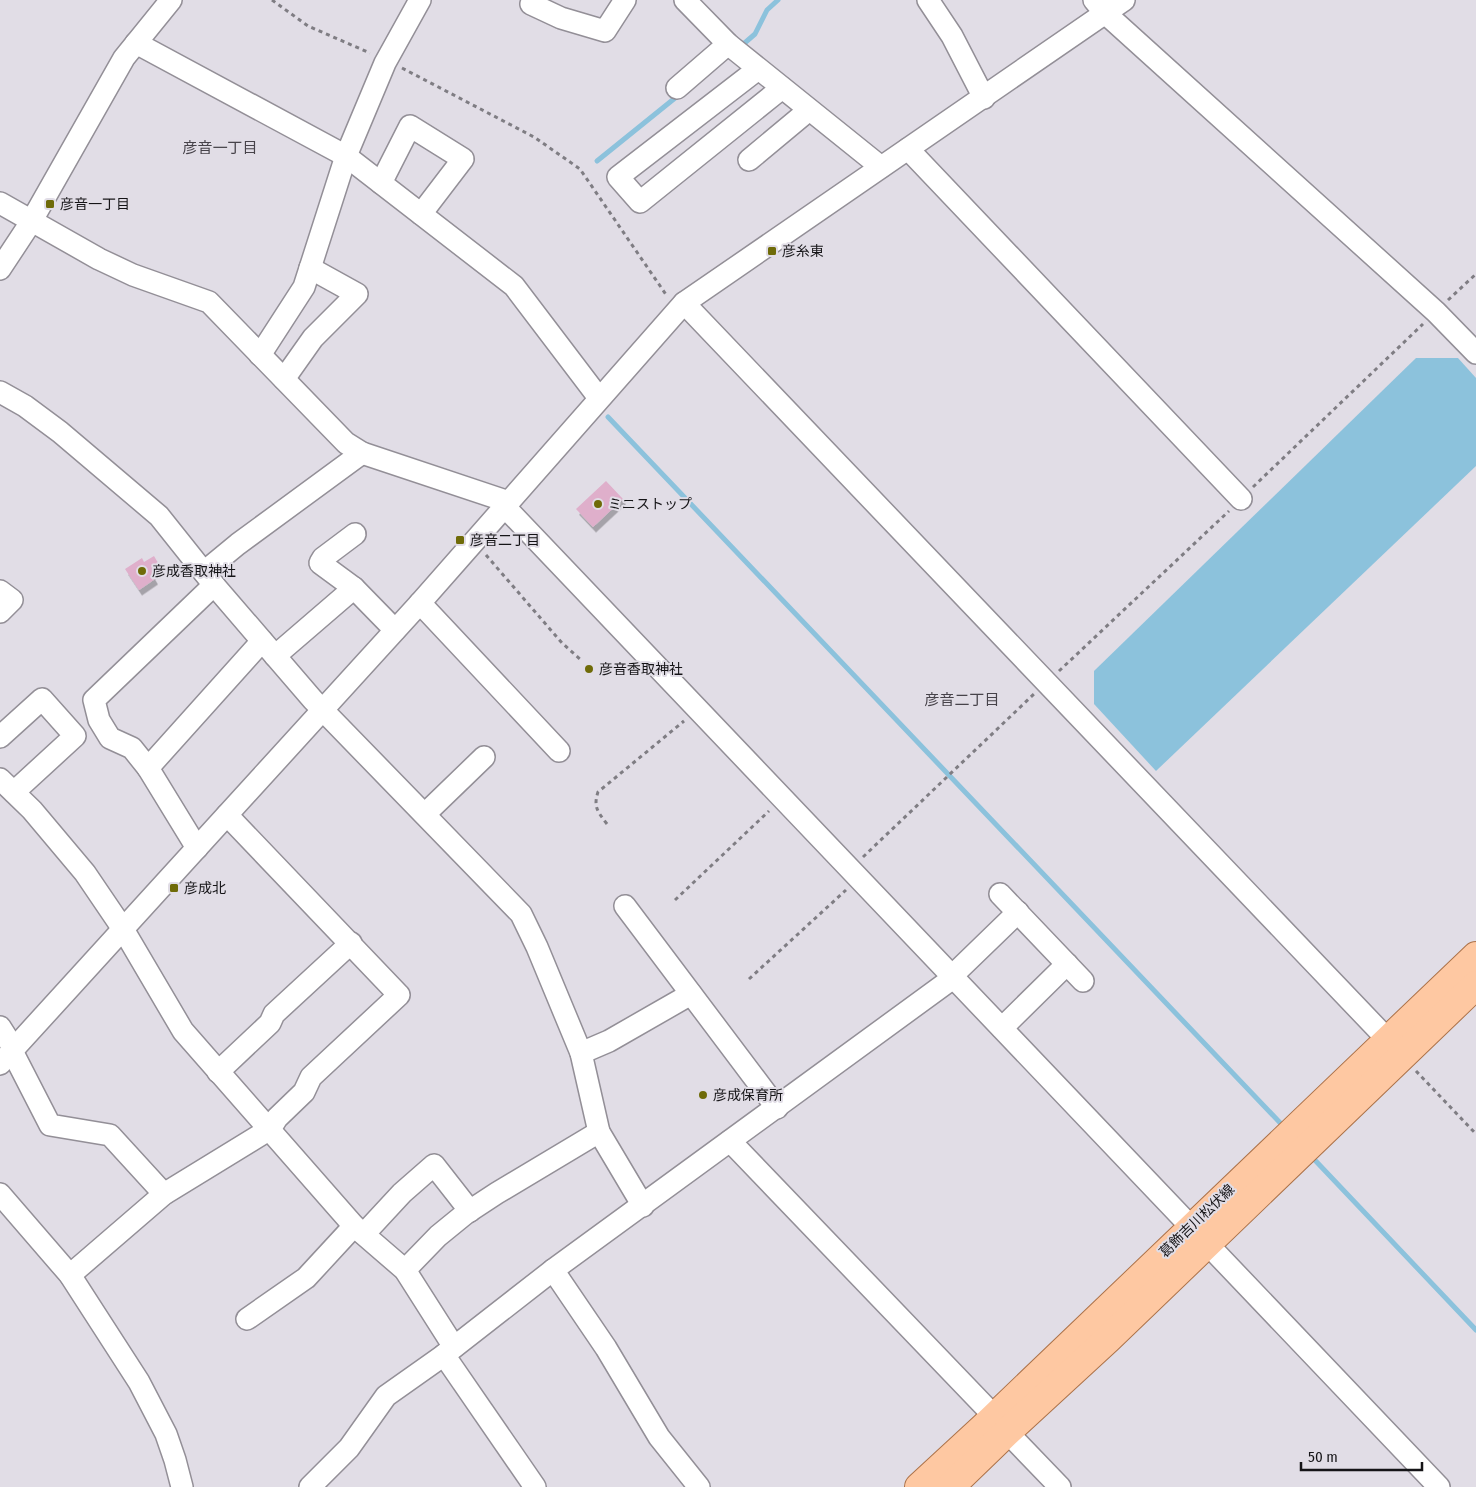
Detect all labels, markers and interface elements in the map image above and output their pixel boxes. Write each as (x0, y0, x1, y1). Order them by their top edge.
district label: 彦音一丁目 (182, 139, 258, 157)
place label: 彦音一丁目 (60, 196, 130, 213)
marker: 彦音一丁目 (44, 198, 56, 210)
place label: 彦糸東 (782, 243, 824, 260)
marker: 彦糸東 (766, 245, 778, 257)
place label: ミニストップ (608, 496, 692, 513)
marker: ミニストップ (592, 498, 604, 510)
place label: 彦音二丁目 (470, 532, 540, 549)
marker: 彦音二丁目 (454, 534, 466, 546)
place label: 彦成香取神社 (152, 563, 236, 580)
marker: 彦成香取神社 (136, 565, 148, 577)
place label: 彦音香取神社 (599, 661, 683, 678)
marker: 彦音香取神社 (583, 663, 595, 675)
district label: 彦音二丁目 (924, 691, 1000, 709)
place label: 彦成北 (184, 880, 226, 897)
marker: 彦成北 (168, 882, 180, 894)
place label: 彦成保育所 (713, 1087, 783, 1104)
marker: 彦成保育所 (697, 1089, 709, 1101)
street label: 葛飾吉川松伏線 (1156, 1181, 1238, 1261)
scale bar (1301, 1440, 1422, 1472)
text: 50 m (1308, 1448, 1338, 1466)

